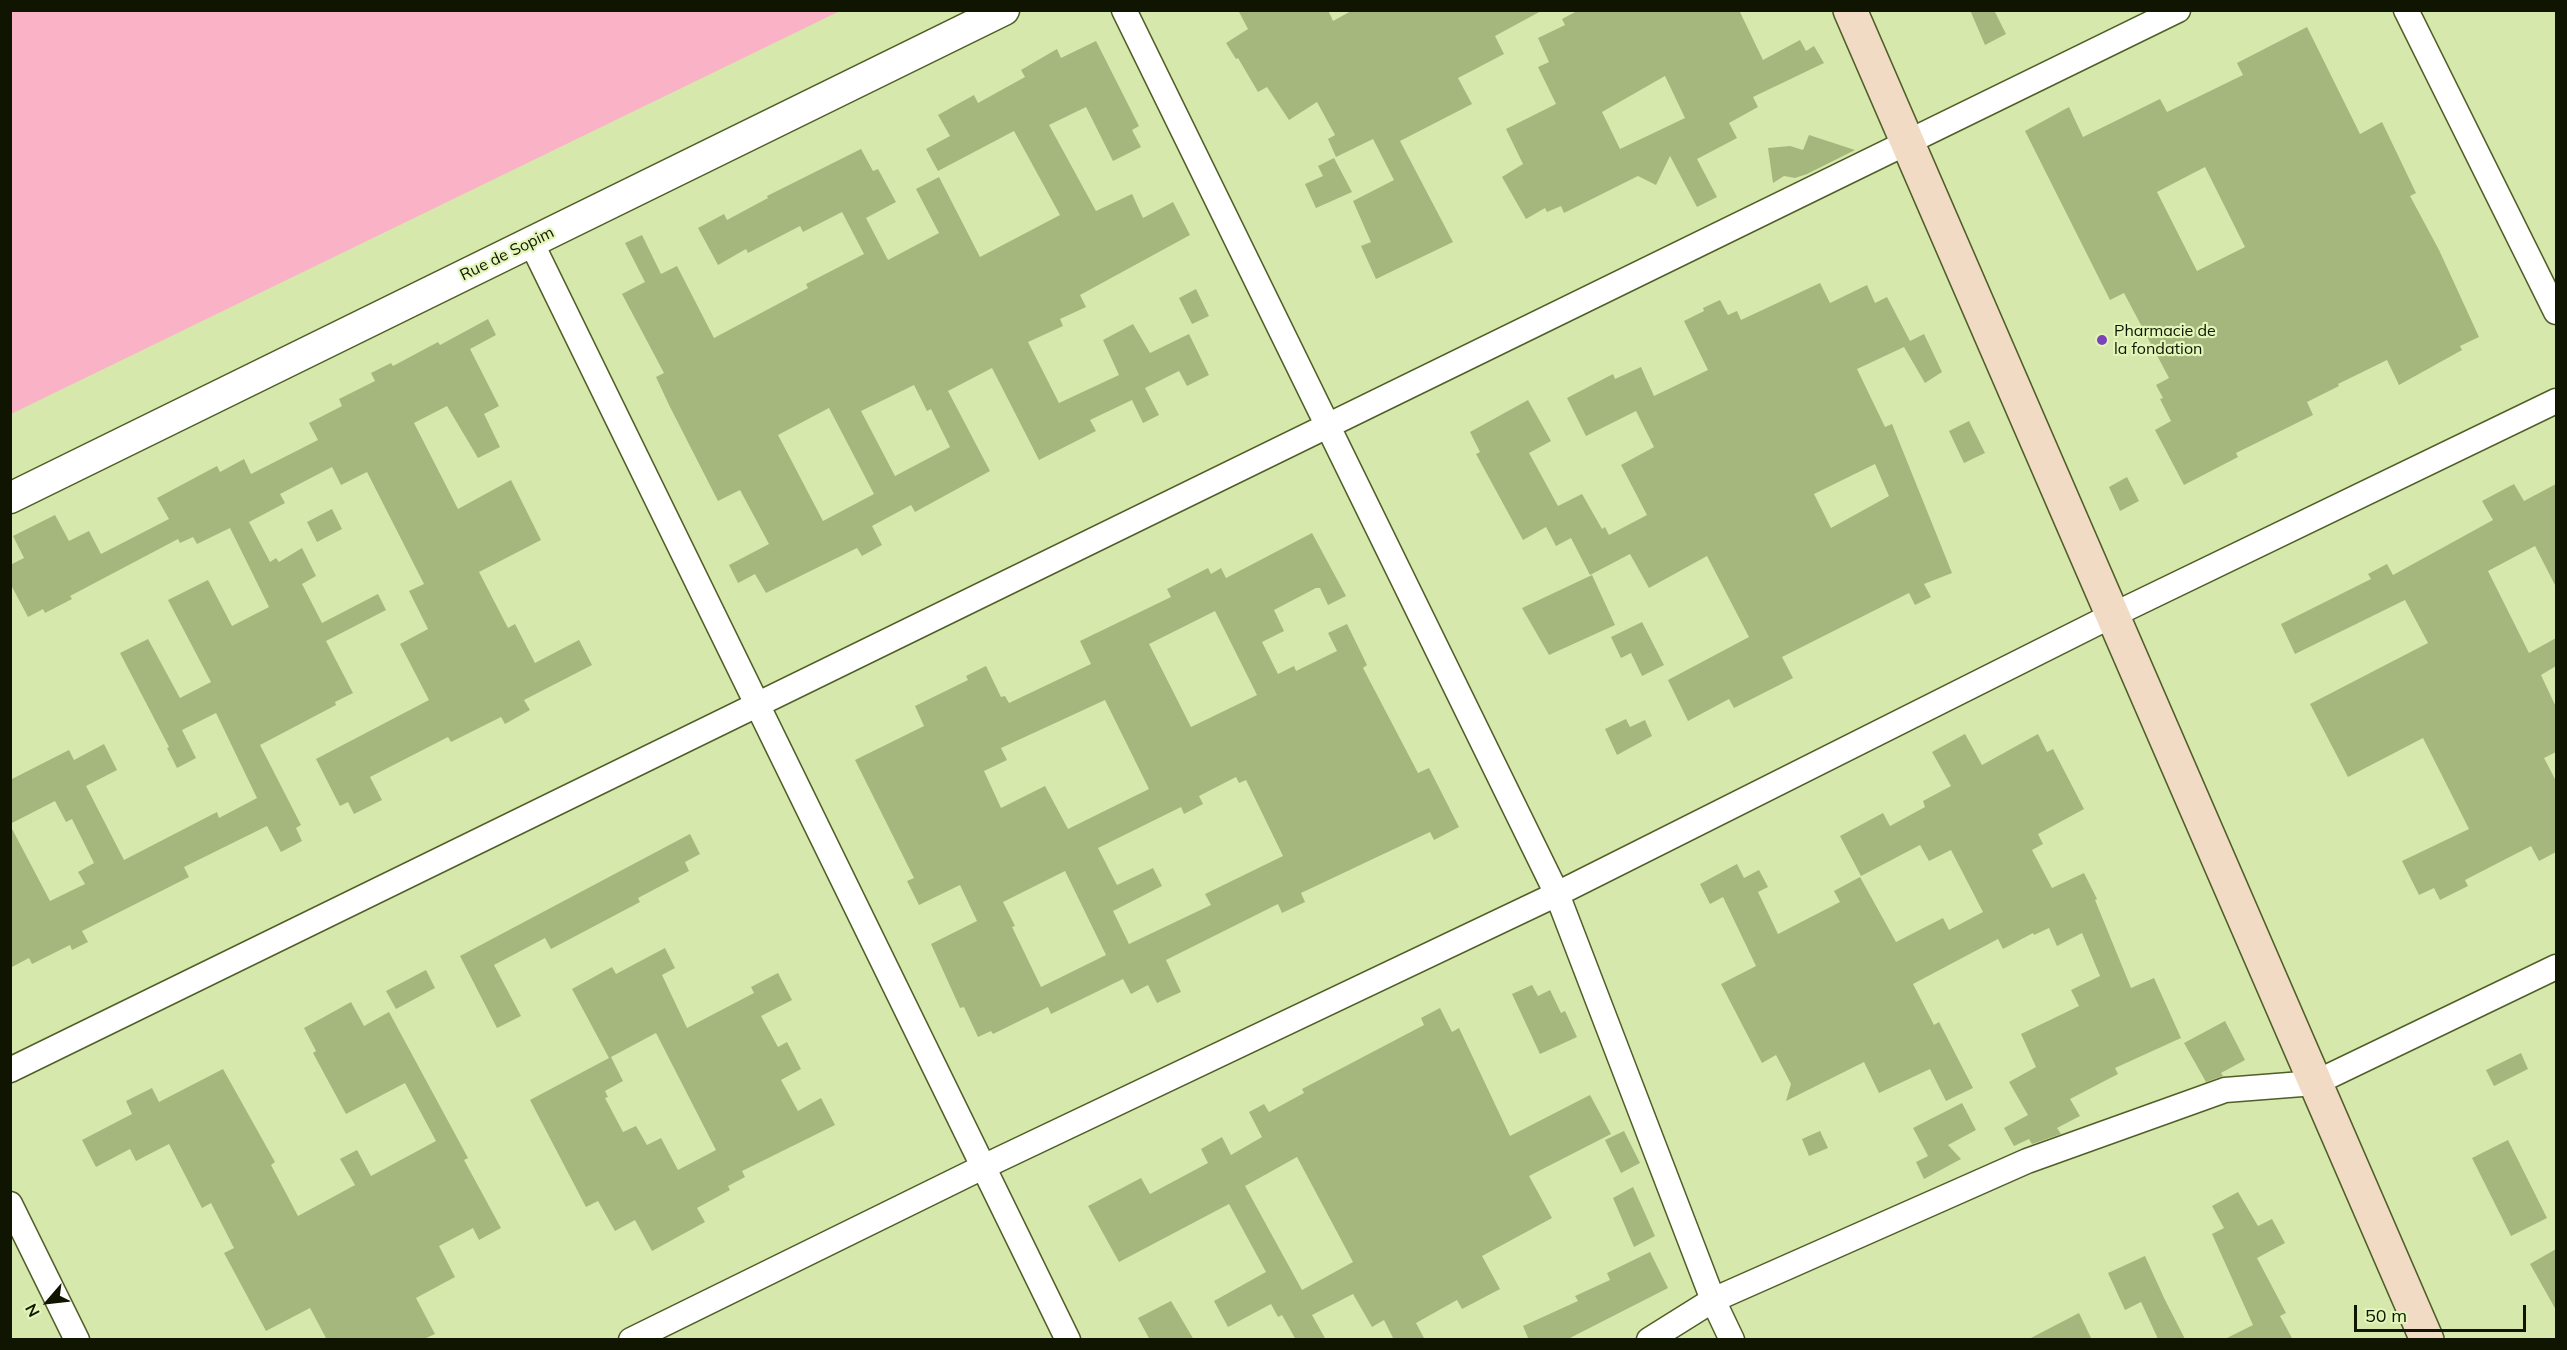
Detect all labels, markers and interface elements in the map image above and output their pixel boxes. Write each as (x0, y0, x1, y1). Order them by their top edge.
street label: Rue de Sopim (457, 223, 557, 285)
place label: Pharmacie de la fondation (2114, 321, 2216, 359)
marker: Pharmacie de la fondation (2095, 333, 2109, 347)
north arrow (18, 1272, 78, 1332)
scale bar (2357, 1293, 2530, 1331)
text: N (20, 1300, 44, 1320)
text: 50 m (2365, 1304, 2407, 1327)

